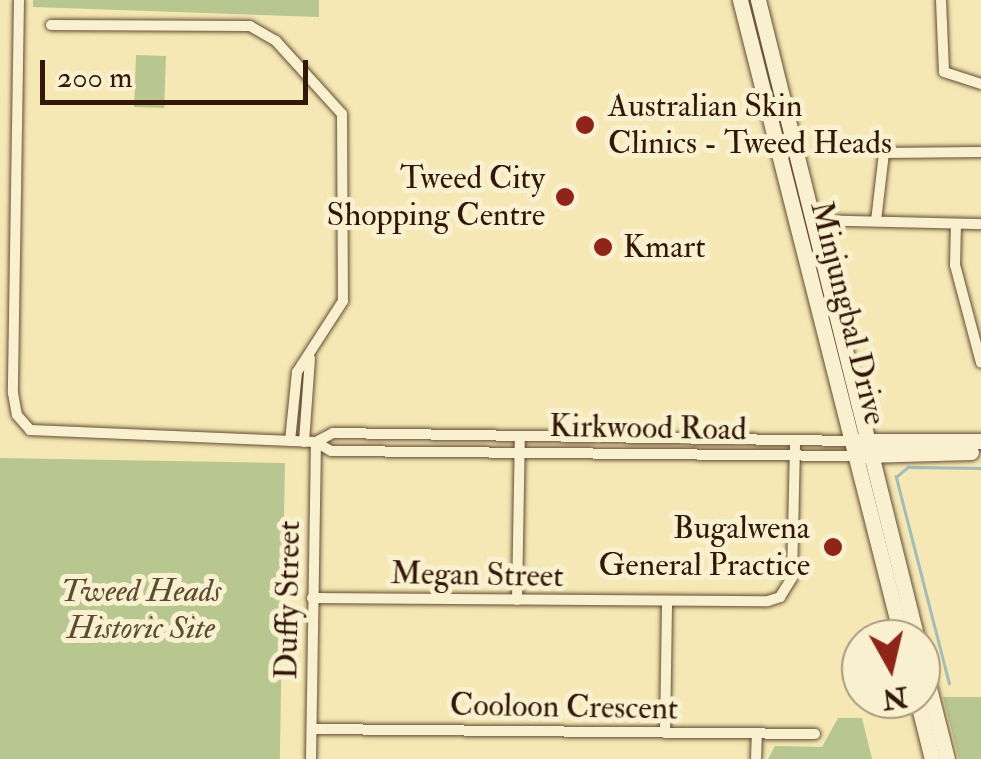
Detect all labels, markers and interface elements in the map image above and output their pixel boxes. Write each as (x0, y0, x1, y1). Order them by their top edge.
scale bar (45, 40, 312, 102)
text: 200 m (57, 59, 133, 96)
place label: Australian Skin Clinics - Tweed Heads (608, 88, 892, 163)
marker: Australian Skin Clinics - Tweed Heads (572, 112, 598, 138)
place label: Tweed City Shopping Centre (327, 160, 545, 235)
marker: Tweed City Shopping Centre (554, 186, 576, 208)
street label: Minjungbal Drive (802, 197, 894, 429)
place label: Kmart (623, 228, 706, 266)
marker: Kmart (592, 236, 614, 258)
street label: Kirkwood Road (549, 407, 747, 449)
place label: Bugalwena General Practice (598, 510, 810, 585)
street label: Duffy Street (267, 520, 309, 680)
marker: Bugalwena General Practice (820, 534, 846, 560)
street label: Megan Street (390, 554, 564, 596)
park label: Tweed Heads Historic Site (61, 573, 221, 648)
north arrow (841, 619, 941, 719)
text: N (880, 678, 910, 716)
street label: Cooloon Crescent (449, 686, 679, 728)

